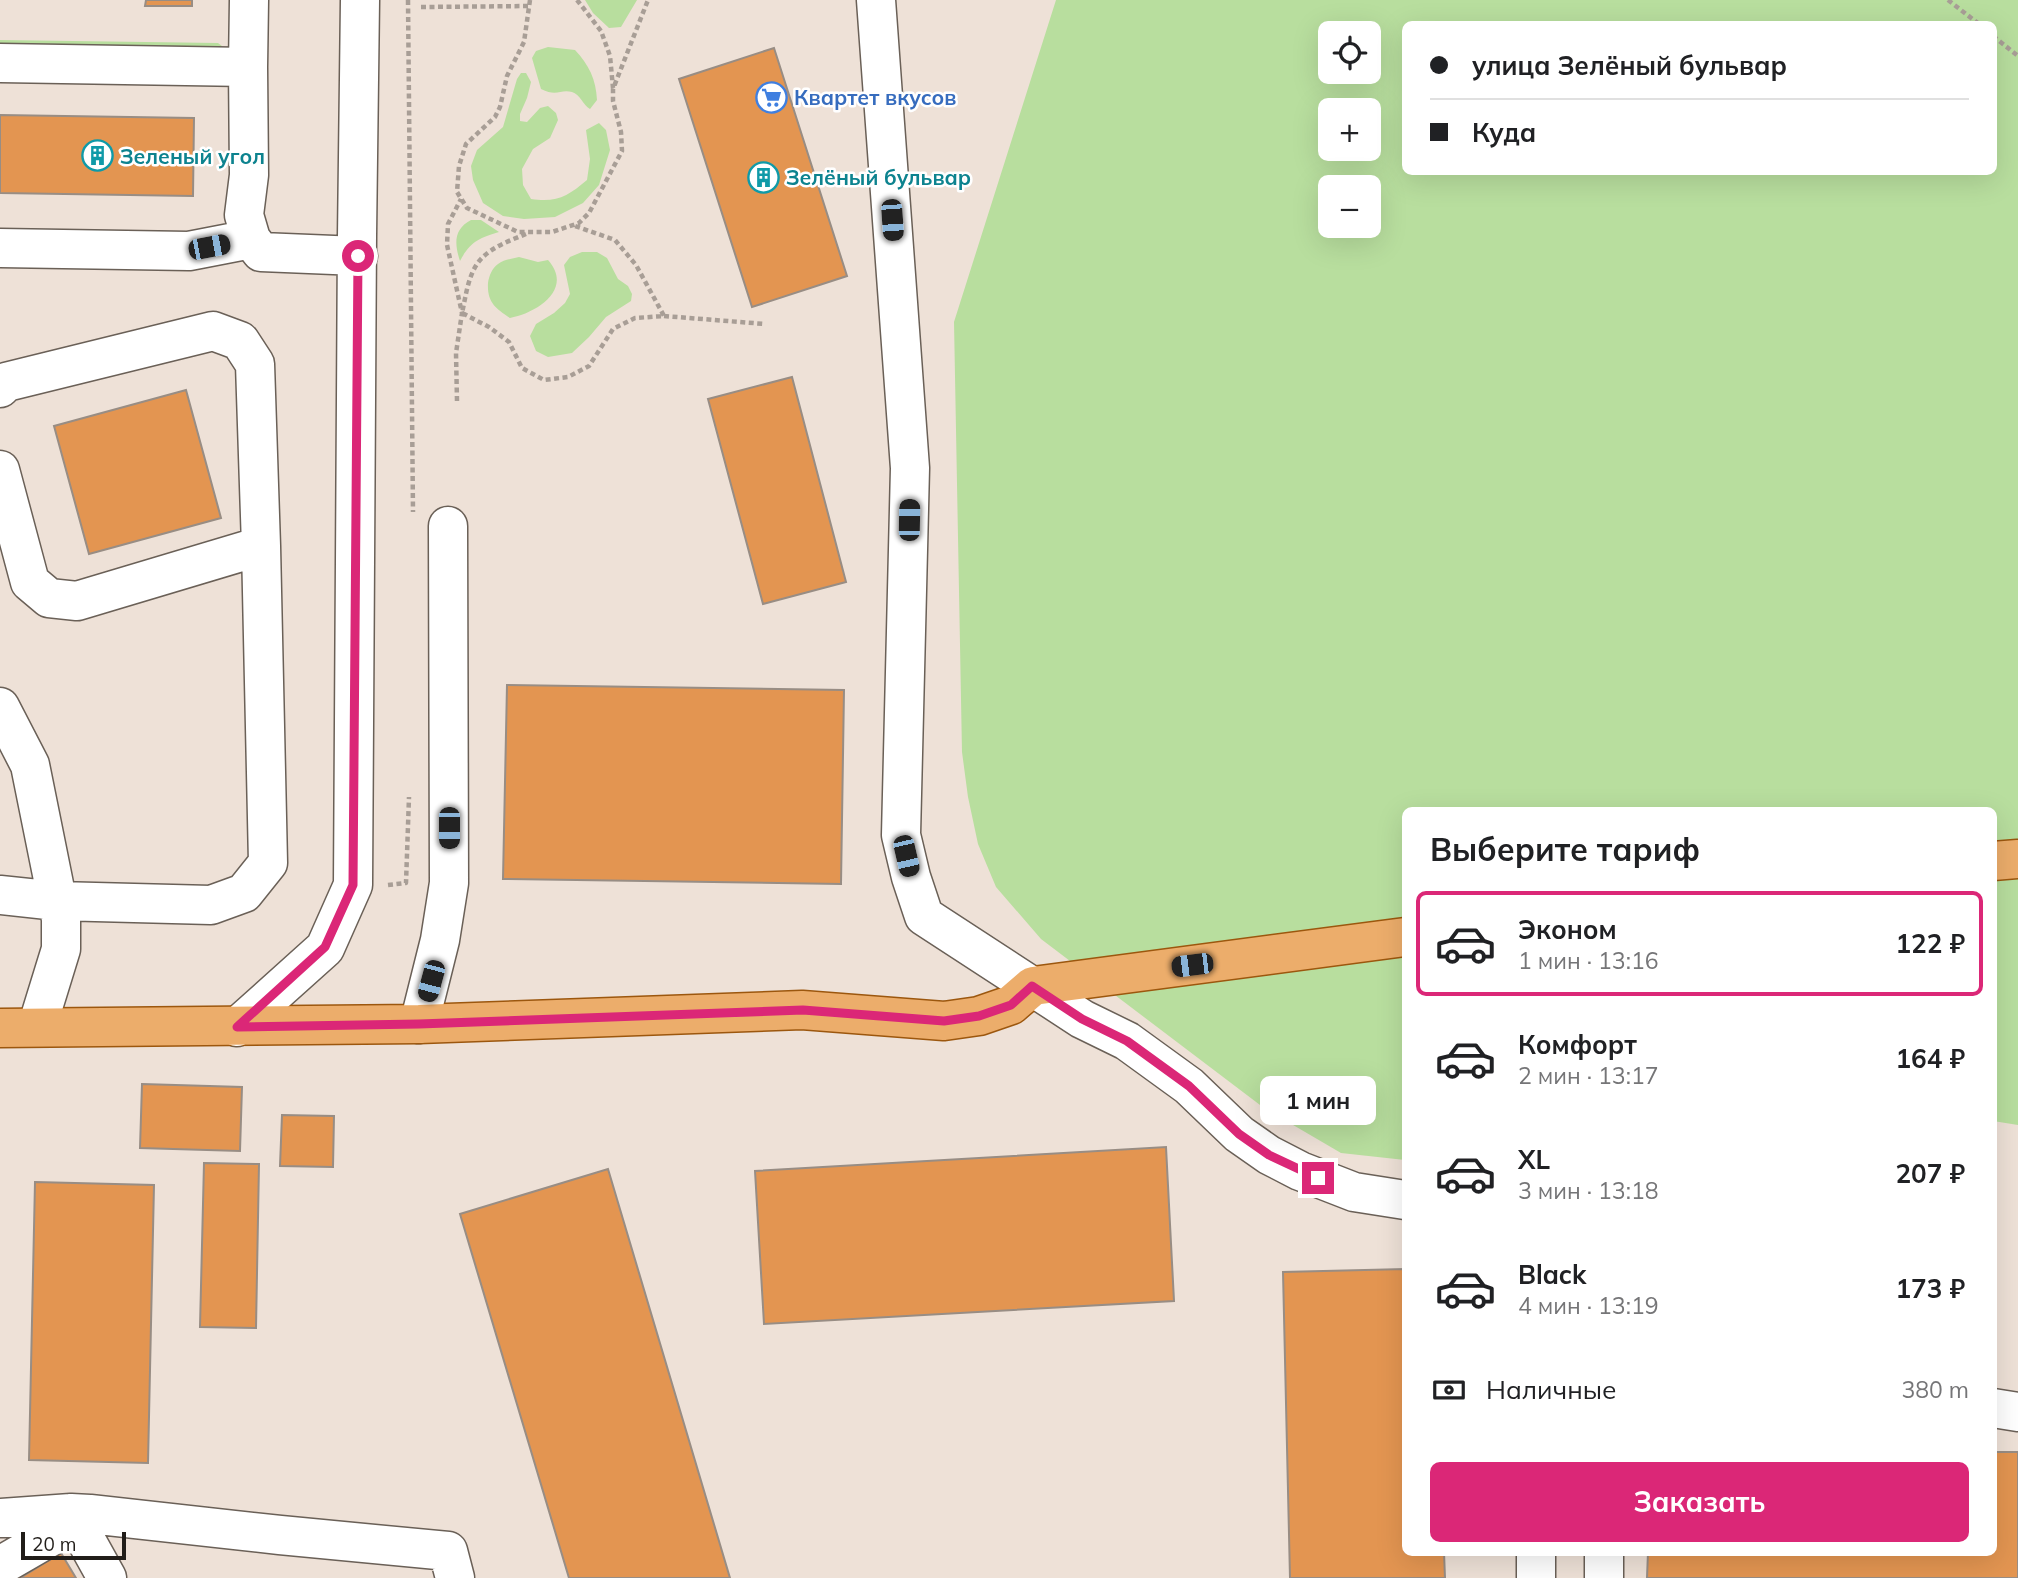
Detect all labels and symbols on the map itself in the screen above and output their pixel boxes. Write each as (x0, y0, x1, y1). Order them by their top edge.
supermarket icon: Квартет вкусов (754, 80, 788, 114)
place label: Квартет вкусов (794, 84, 956, 110)
building icon: Зеленый угол (80, 139, 114, 173)
place label: Зеленый угол (120, 143, 265, 169)
building icon: Зелёный бульвар (746, 160, 780, 194)
place label: Зелёный бульвар (786, 164, 971, 190)
car (881, 198, 904, 242)
car (187, 233, 232, 261)
route start (342, 240, 374, 272)
car (899, 499, 920, 541)
car (439, 807, 460, 849)
car (892, 833, 921, 879)
car (1170, 952, 1215, 978)
car (416, 958, 447, 1004)
callout: 1 мин (1260, 1076, 1376, 1126)
route end (1302, 1162, 1334, 1194)
scale bar (21, 1529, 126, 1561)

